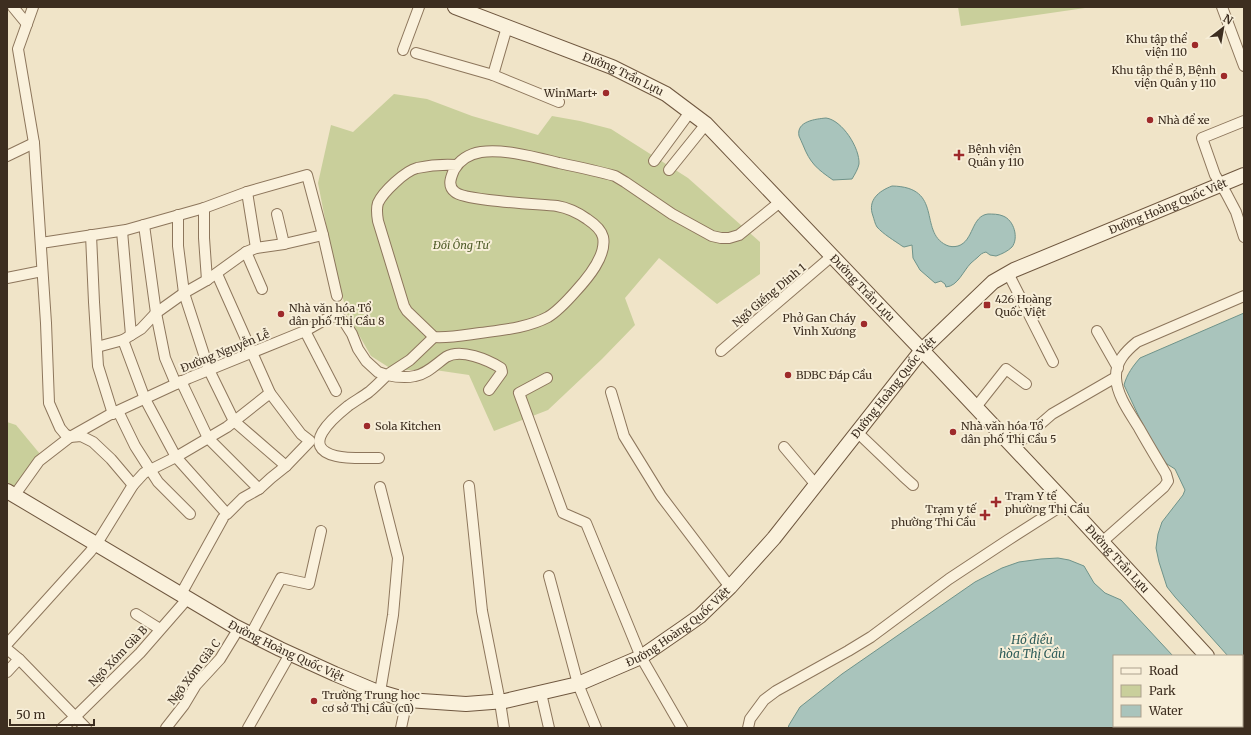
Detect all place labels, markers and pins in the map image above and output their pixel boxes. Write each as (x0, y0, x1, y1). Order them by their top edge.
place label: Khu tập thể viện 110 (1126, 32, 1187, 59)
marker: Khu tập thể viện 110 (1190, 40, 1200, 50)
place label: Khu tập thể B, Bệnh viện Quân y 110 (1111, 63, 1217, 90)
marker: Khu tập thể B, Bệnh viện Quân y 110 (1219, 71, 1229, 81)
place label: WinMart+ (543, 86, 598, 100)
marker: WinMart+ (601, 88, 611, 98)
place label: Nhà để xe (1158, 113, 1210, 127)
marker: Nhà để xe (1145, 115, 1155, 125)
place label: Bệnh viện Quân y 110 (968, 142, 1024, 169)
marker: Bệnh viện Quân y 110 (953, 149, 965, 161)
place label: 426 Hoàng Quốc Việt (995, 292, 1052, 319)
marker: 426 Hoàng Quốc Việt (982, 300, 992, 310)
place label: Nhà văn hóa Tổ dân phố Thị Cầu 8 (289, 301, 385, 328)
marker: Nhà văn hóa Tổ dân phố Thị Cầu 8 (276, 309, 286, 319)
place label: Phở Gan Cháy Vinh Xương (783, 311, 857, 338)
marker: Phở Gan Cháy Vinh Xương (859, 319, 869, 329)
place label: BDBC Đáp Cầu (796, 368, 872, 382)
marker: BDBC Đáp Cầu (783, 370, 793, 380)
place label: Sola Kitchen (375, 419, 442, 433)
place label: Nhà văn hóa Tổ dân phố Thị Cầu 5 (961, 419, 1057, 446)
marker: Sola Kitchen (362, 421, 372, 431)
marker: Nhà văn hóa Tổ dân phố Thị Cầu 5 (948, 427, 958, 437)
place label: Trạm Y tế phường Thị Cầu (1005, 489, 1090, 516)
marker: Trạm Y tế phường Thị Cầu (990, 496, 1002, 508)
place label: Trạm y tế phường Thi Cầu (891, 502, 977, 529)
marker: Trạm y tế phường Thi Cầu (979, 509, 991, 521)
place label: Trường Trung học cơ sở Thị Cầu (cũ) (322, 688, 420, 715)
marker: Trường Trung học cơ sở Thị Cầu (cũ) (309, 696, 319, 706)

